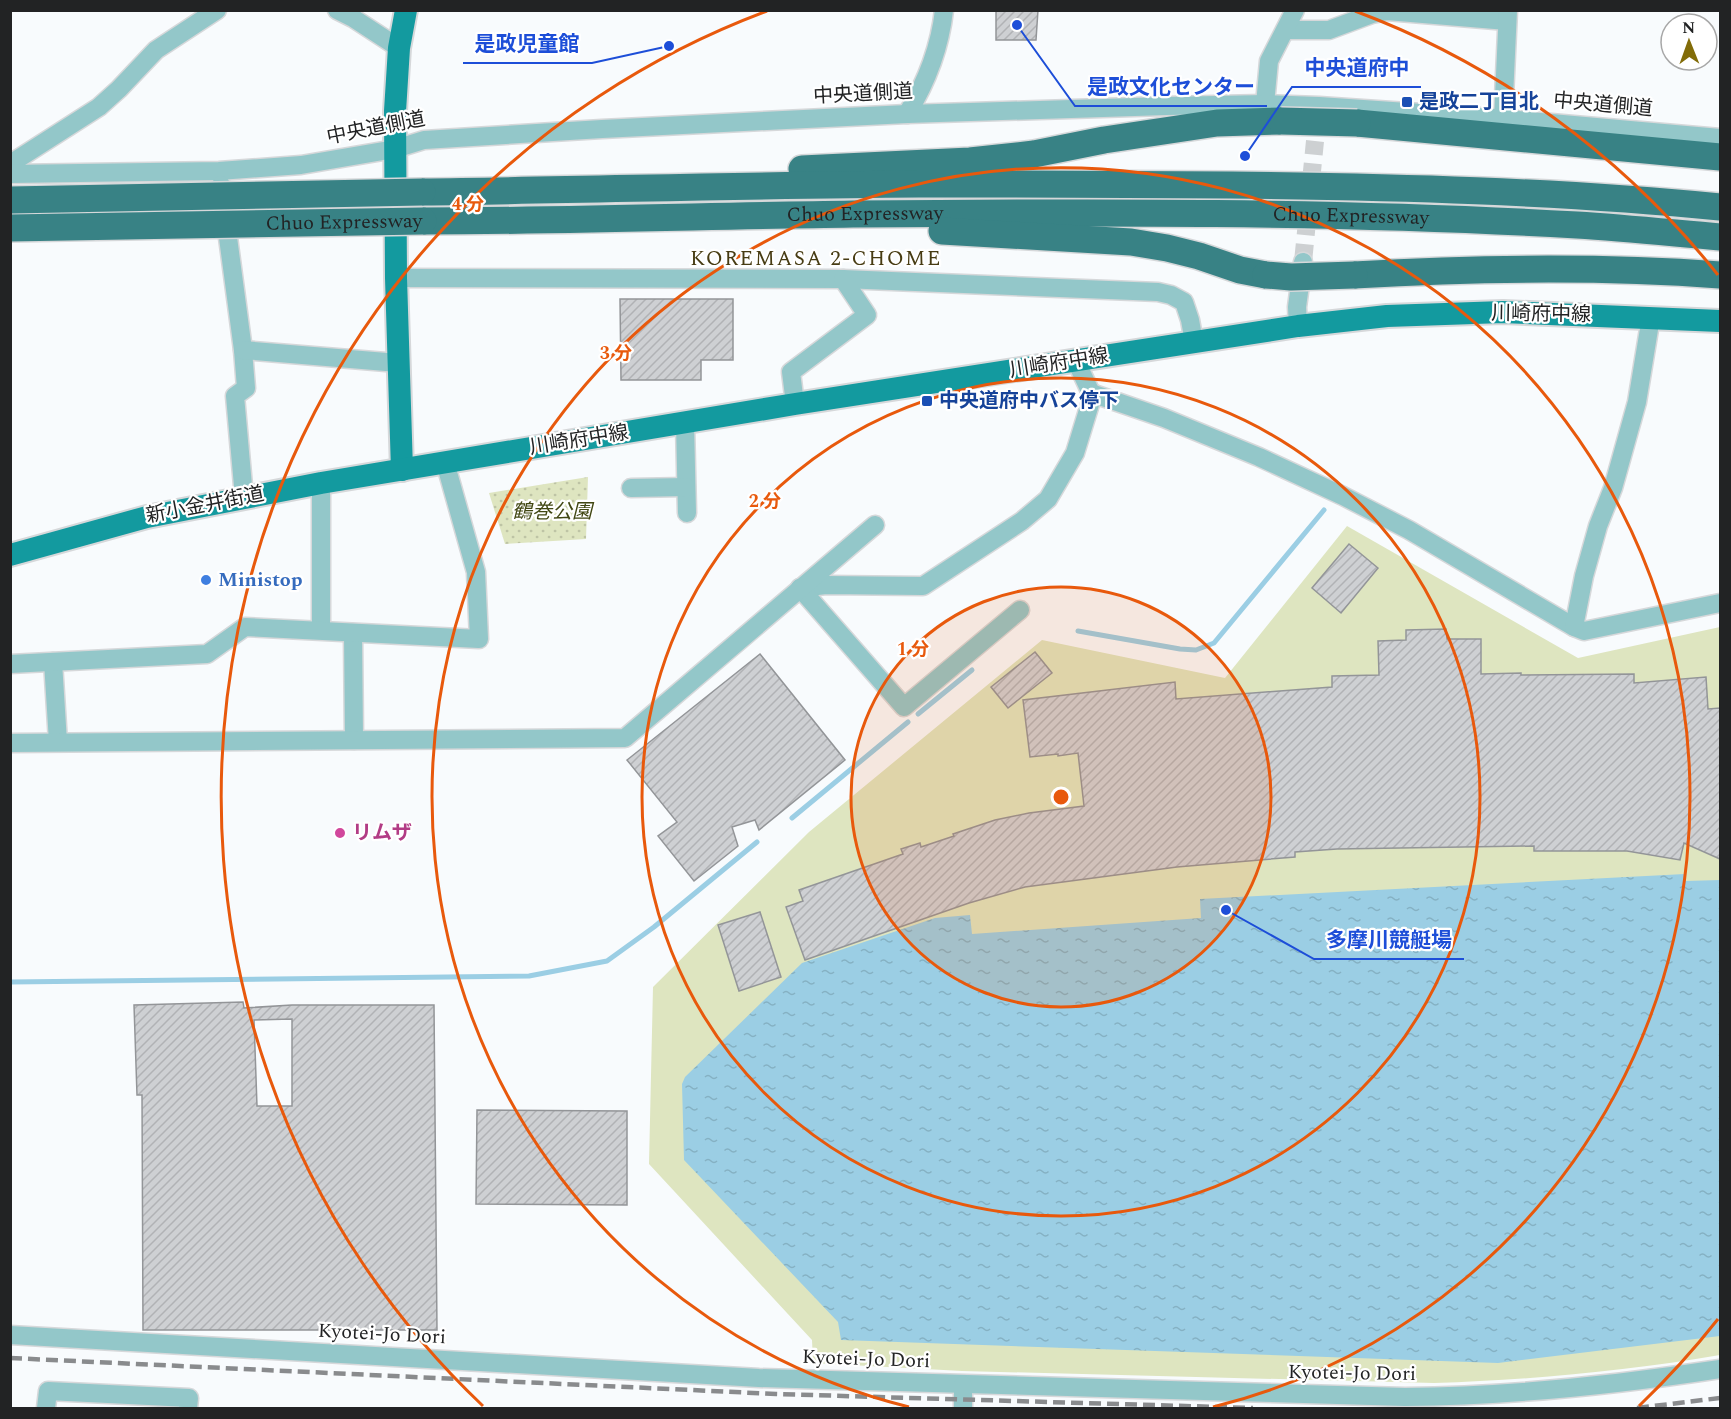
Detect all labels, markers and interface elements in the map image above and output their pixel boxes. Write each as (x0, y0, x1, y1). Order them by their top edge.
north arrow (1659, 12, 1719, 72)
text: N (1682, 16, 1695, 40)
callout: 是政児童館 (463, 24, 592, 63)
text: 是政児童館 (475, 29, 580, 61)
callout: 中央道府中 (1292, 48, 1421, 87)
text: 中央道府中 (1305, 53, 1410, 85)
callout: 是政文化センター (1075, 67, 1267, 106)
text: 是政文化センター (1087, 72, 1255, 104)
street label: 中央道側道 (812, 76, 914, 112)
street label: 中央道側道 (1552, 86, 1654, 124)
place label: 是政二丁目北 (1419, 87, 1539, 117)
marker: 是政二丁目北 (1400, 95, 1414, 109)
street label: 中央道側道 (324, 104, 428, 152)
text: 4 分 (452, 191, 484, 218)
street label: Chuo Expressway (786, 198, 945, 230)
street label: Chuo Expressway (1272, 199, 1431, 233)
street label: Chuo Expressway (265, 206, 424, 239)
district label: KOREMASA 2-CHOME (690, 243, 942, 275)
street label: 川崎府中線 (1491, 298, 1591, 330)
text: 3 分 (600, 340, 632, 367)
street label: 川崎府中線 (1007, 340, 1111, 386)
place label: 中央道府中バス停下 (939, 386, 1119, 416)
marker: 中央道府中バス停下 (920, 394, 934, 408)
street label: 川崎府中線 (527, 417, 631, 463)
street label: 新小金井街道 (143, 479, 267, 531)
text: 2 分 (749, 488, 781, 515)
park label: 鶴巻公園 (512, 497, 595, 527)
place label: Ministop (218, 565, 303, 595)
marker: Ministop (199, 573, 213, 587)
text: 1 分 (897, 636, 929, 663)
centre of rings (1051, 787, 1071, 807)
place label: リムザ (352, 818, 412, 848)
marker: リムザ (333, 826, 347, 840)
callout: 多摩川競艇場 (1314, 920, 1464, 959)
text: 多摩川競艇場 (1326, 925, 1452, 957)
street label: Kyotei-Jo Dori (317, 1316, 447, 1352)
street label: Kyotei-Jo Dori (801, 1342, 931, 1376)
street label: Kyotei-Jo Dori (1288, 1357, 1416, 1389)

